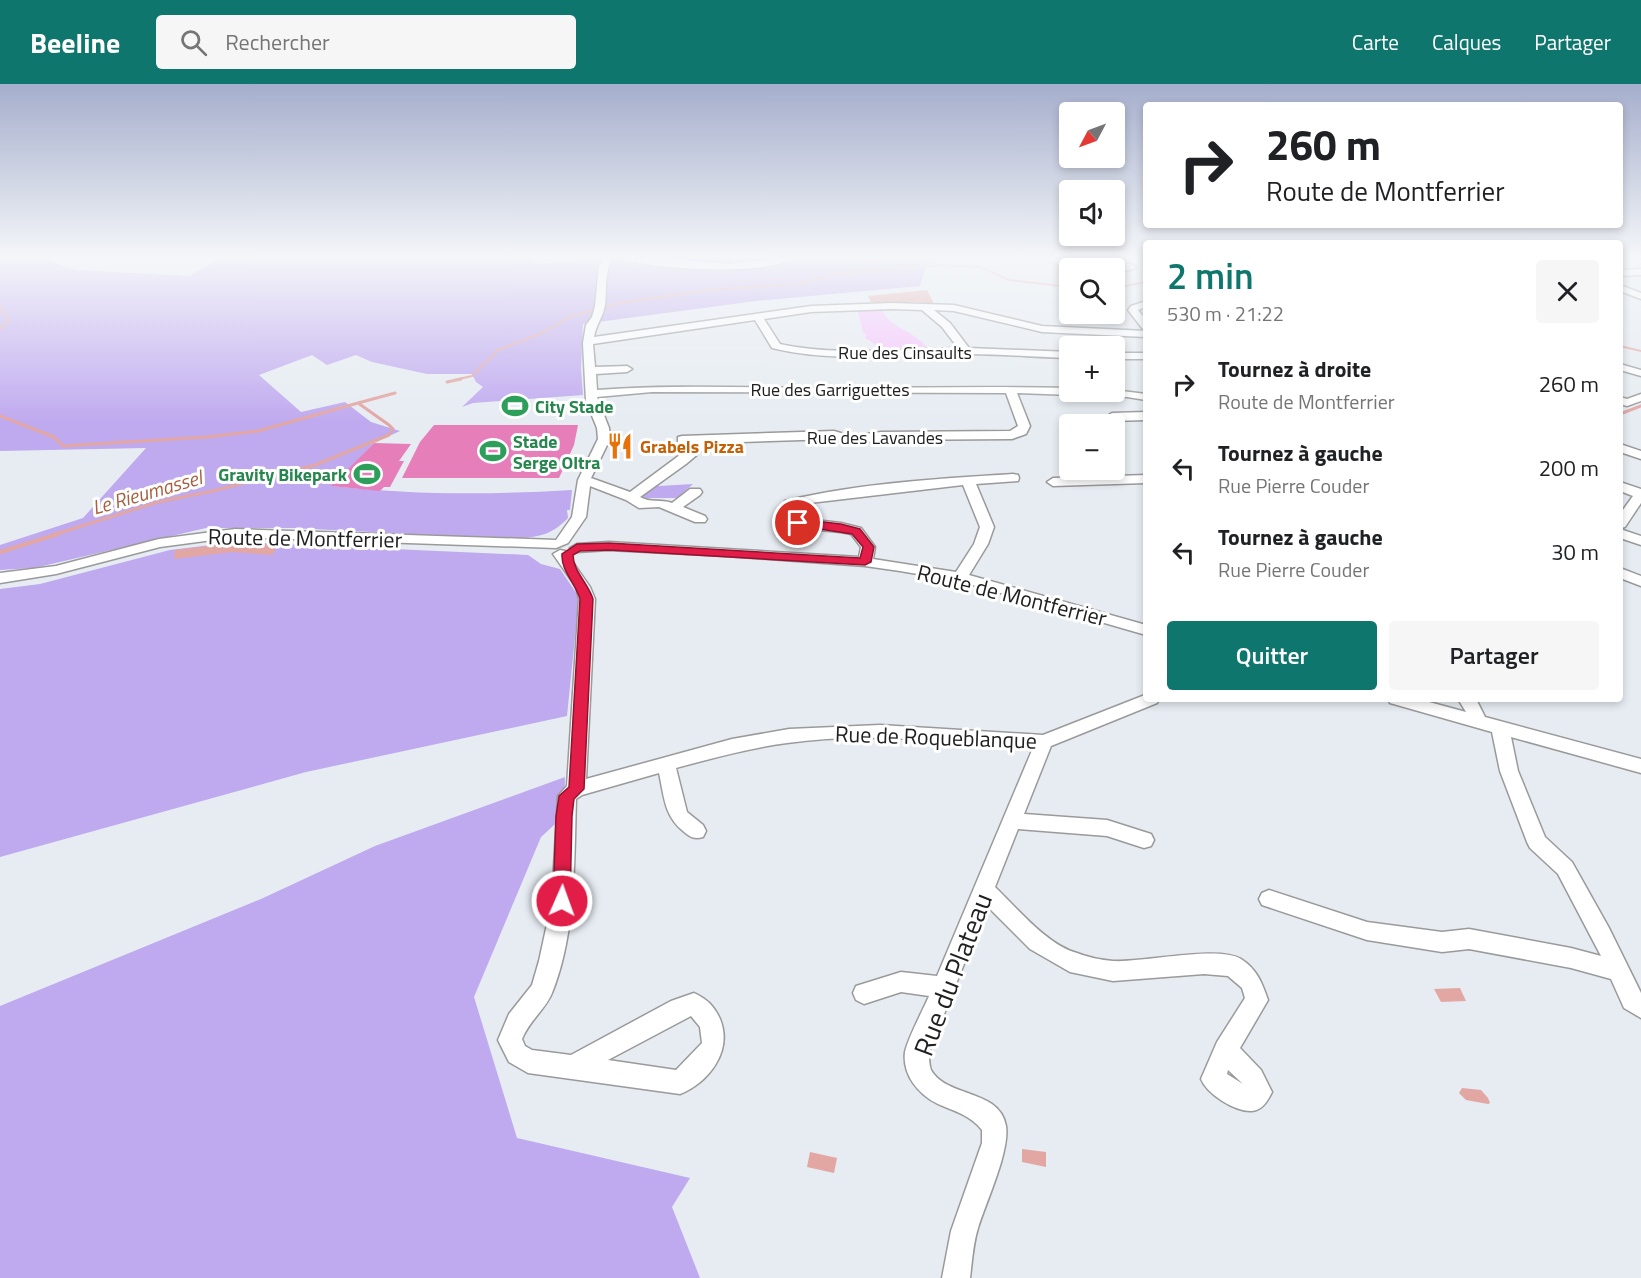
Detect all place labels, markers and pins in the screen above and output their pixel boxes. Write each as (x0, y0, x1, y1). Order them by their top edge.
sports icon: City Stade (500, 391, 530, 421)
place label: City Stade (535, 393, 613, 420)
place label: Stade Serge Oltra (513, 428, 600, 476)
restaurant icon: Grabels Pizza (605, 431, 635, 461)
place label: Grabels Pizza (640, 433, 744, 460)
sports icon: Stade Serge Oltra (478, 436, 508, 466)
sports icon: Gravity Bikepark (352, 459, 382, 489)
place label: Gravity Bikepark (218, 461, 348, 488)
pin (772, 497, 823, 548)

